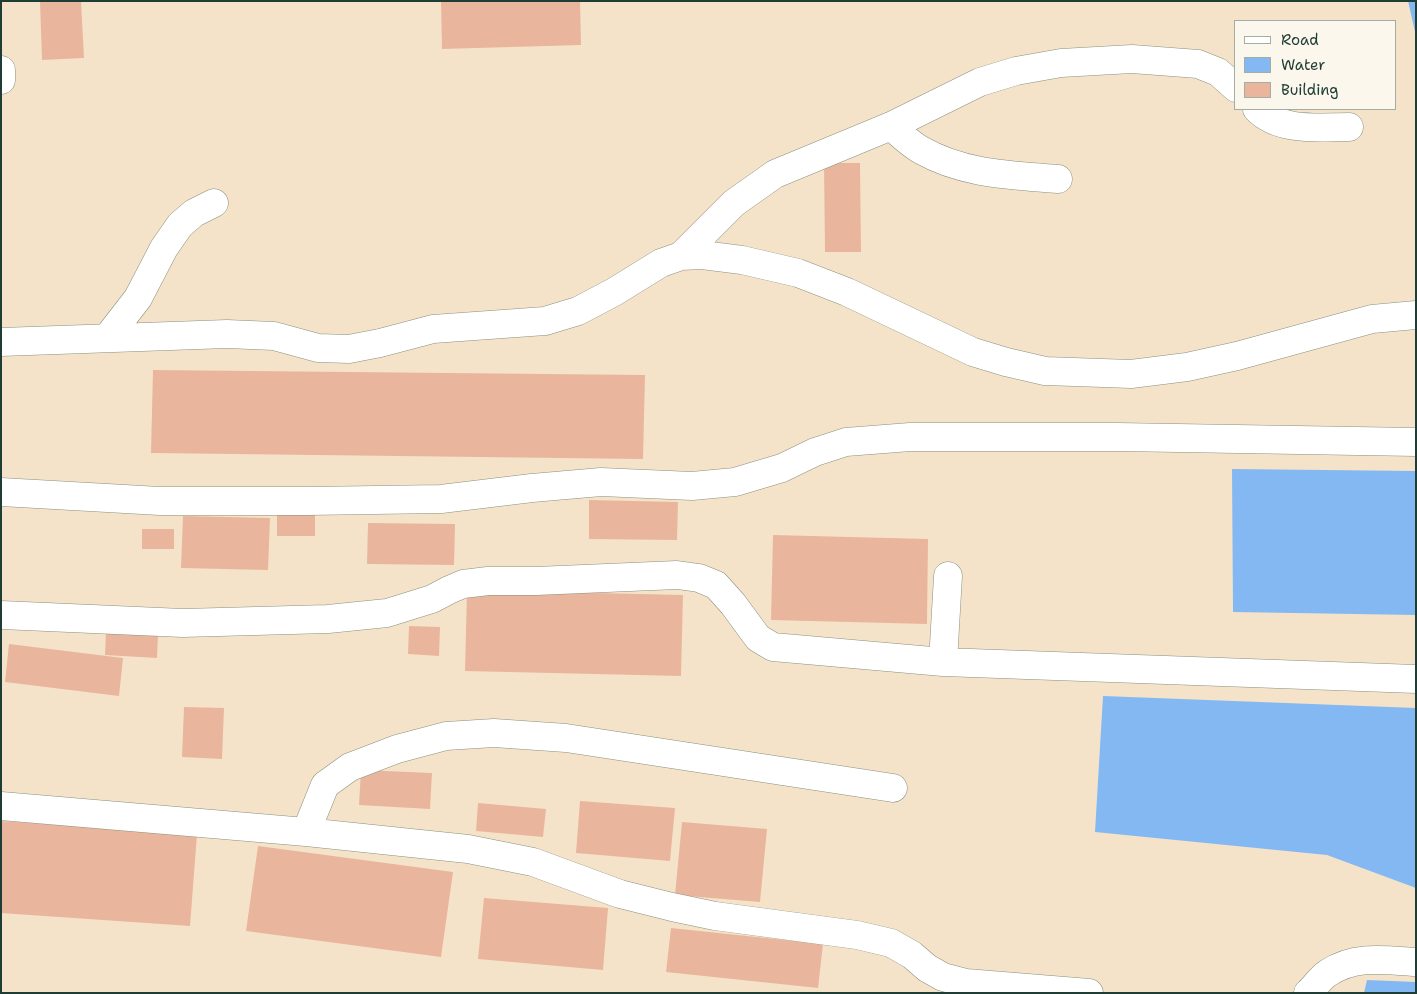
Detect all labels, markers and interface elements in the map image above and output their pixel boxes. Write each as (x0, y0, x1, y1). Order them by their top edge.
legend (1234, 20, 1397, 110)
text: Road (1281, 30, 1319, 50)
text: Water (1281, 55, 1325, 75)
text: Building (1281, 80, 1338, 100)

